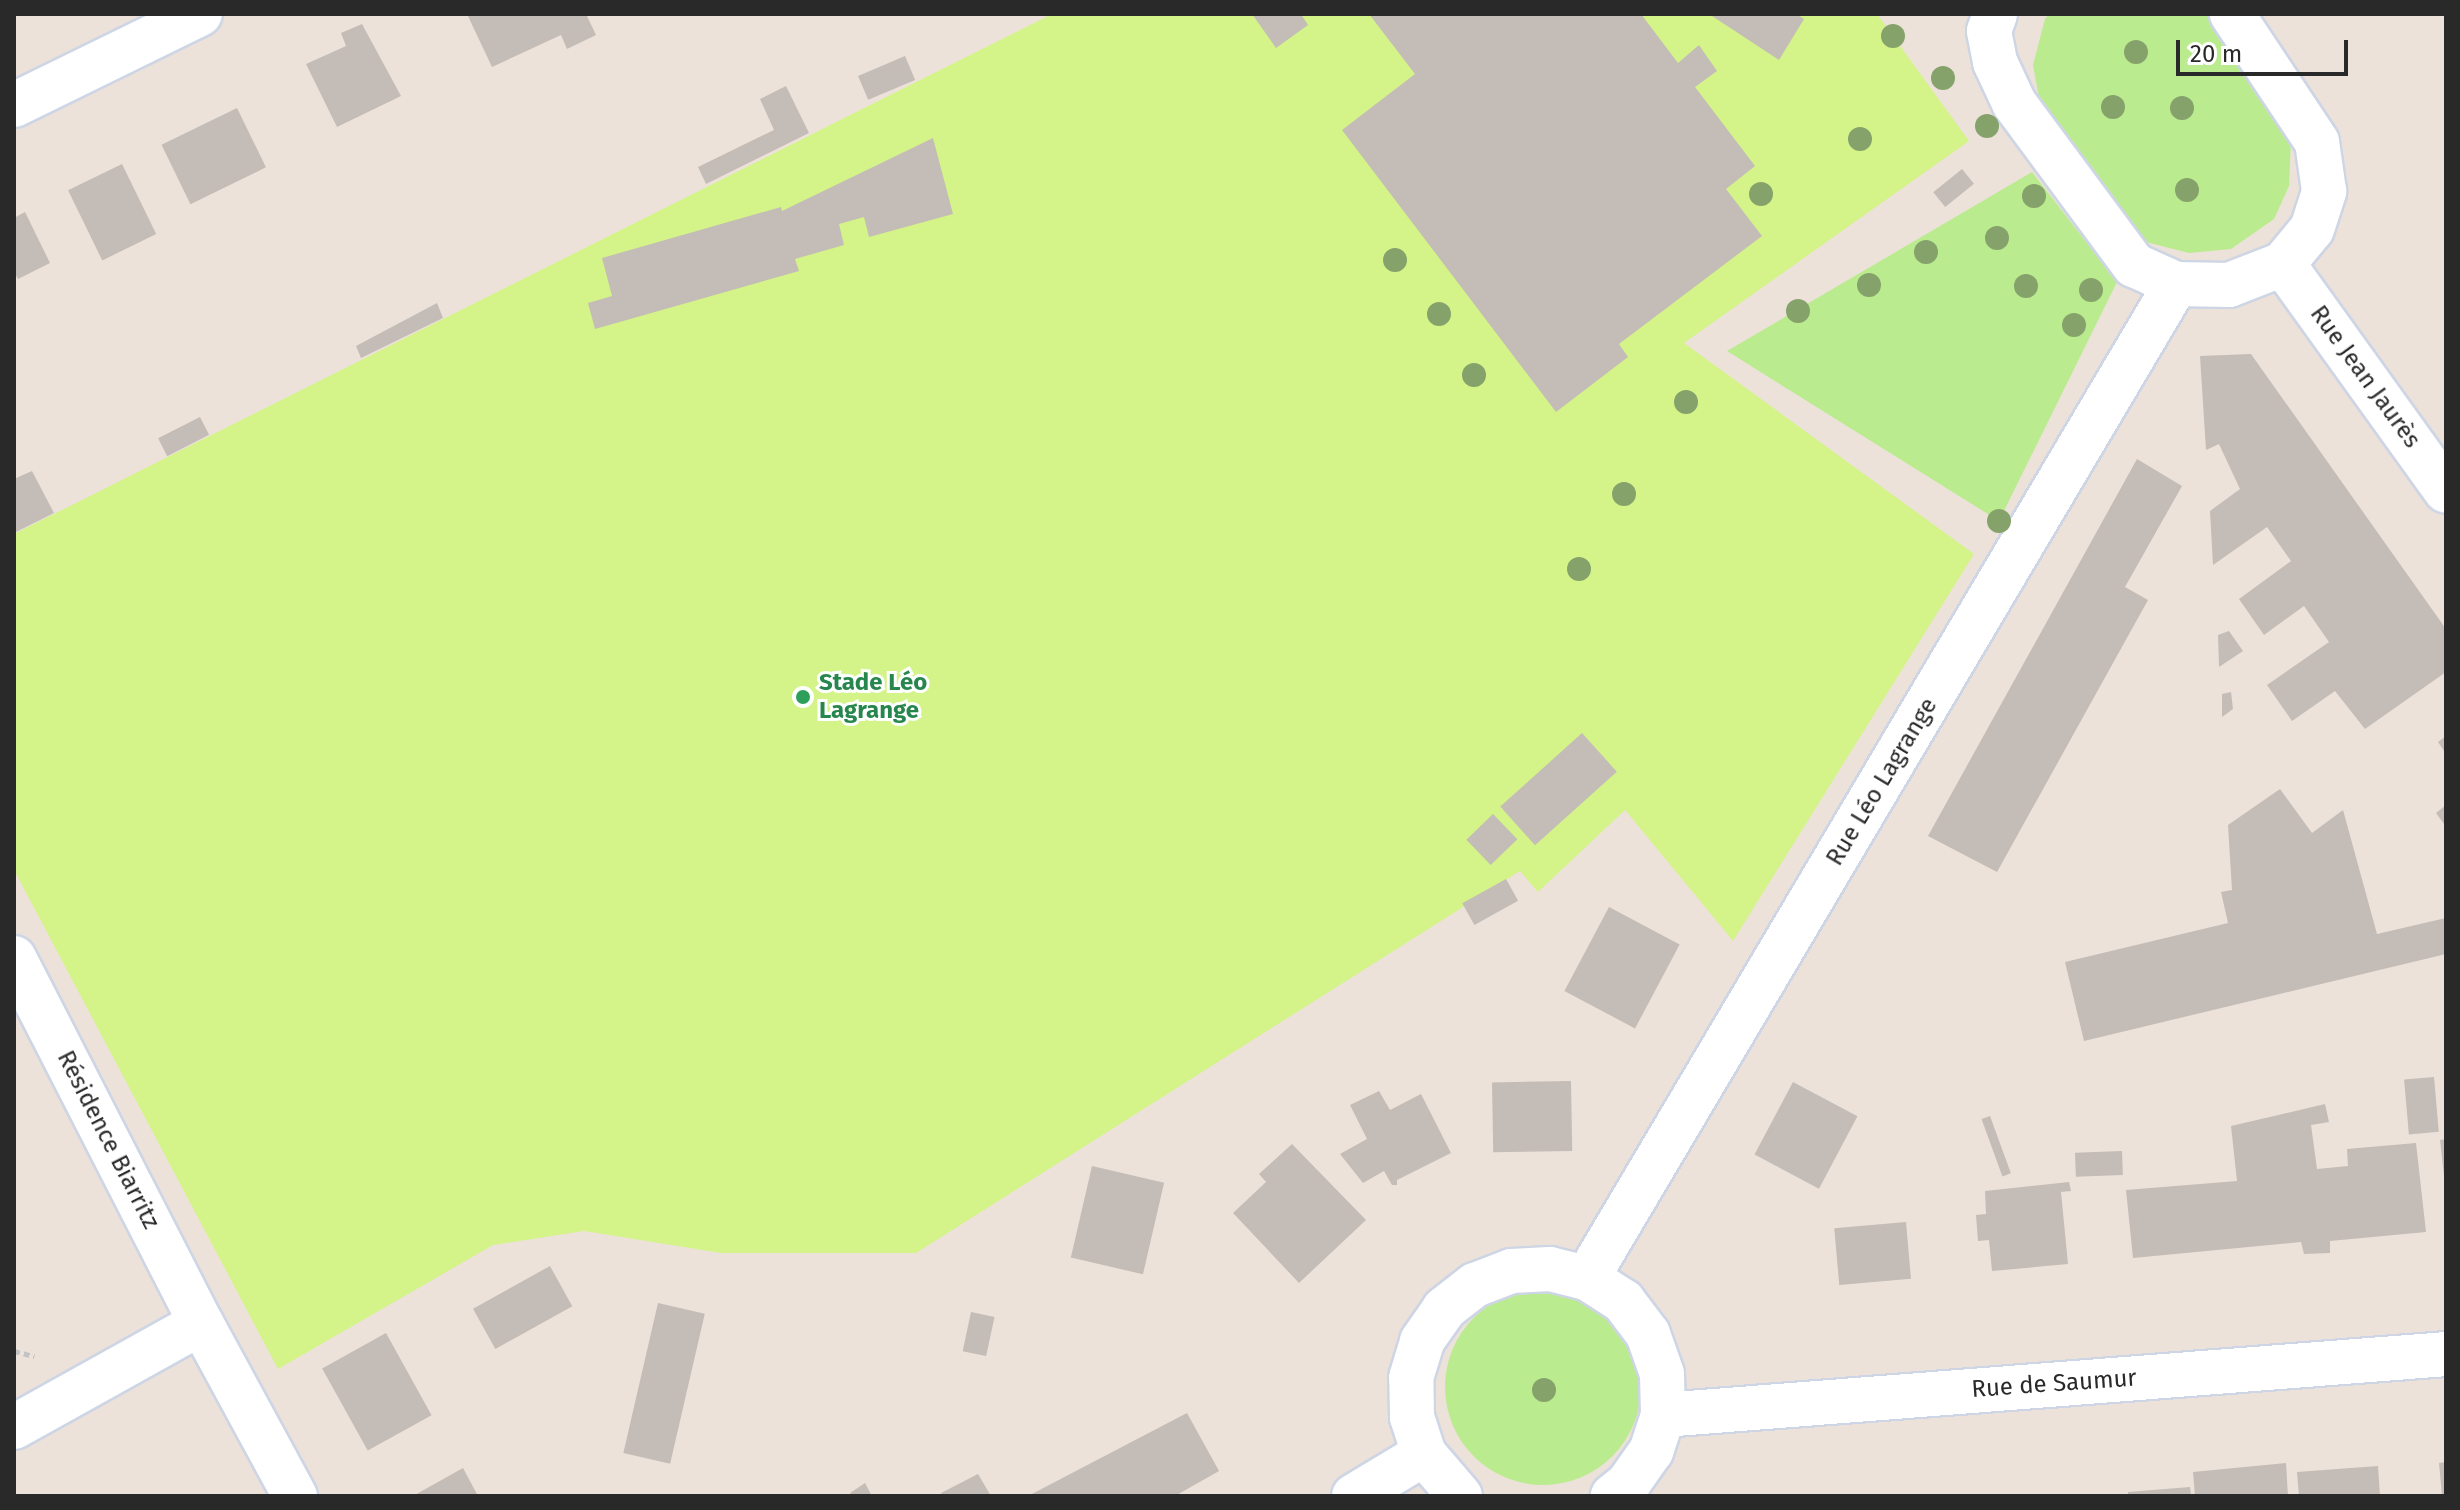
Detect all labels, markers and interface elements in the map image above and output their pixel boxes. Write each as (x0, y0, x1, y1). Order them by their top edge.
scale bar (2180, 24, 2352, 74)
text: 20 m (2190, 40, 2242, 68)
street label: Rue Jean Jaurès (2304, 300, 2426, 454)
place label: Stade Léo Lagrange (819, 669, 927, 725)
marker: Stade Léo Lagrange (794, 688, 812, 706)
street label: Rue Léo Lagrange (1821, 693, 1943, 871)
street label: Résidence Biarritz (51, 1046, 165, 1234)
street label: Rue de Saumur (1970, 1364, 2138, 1404)

